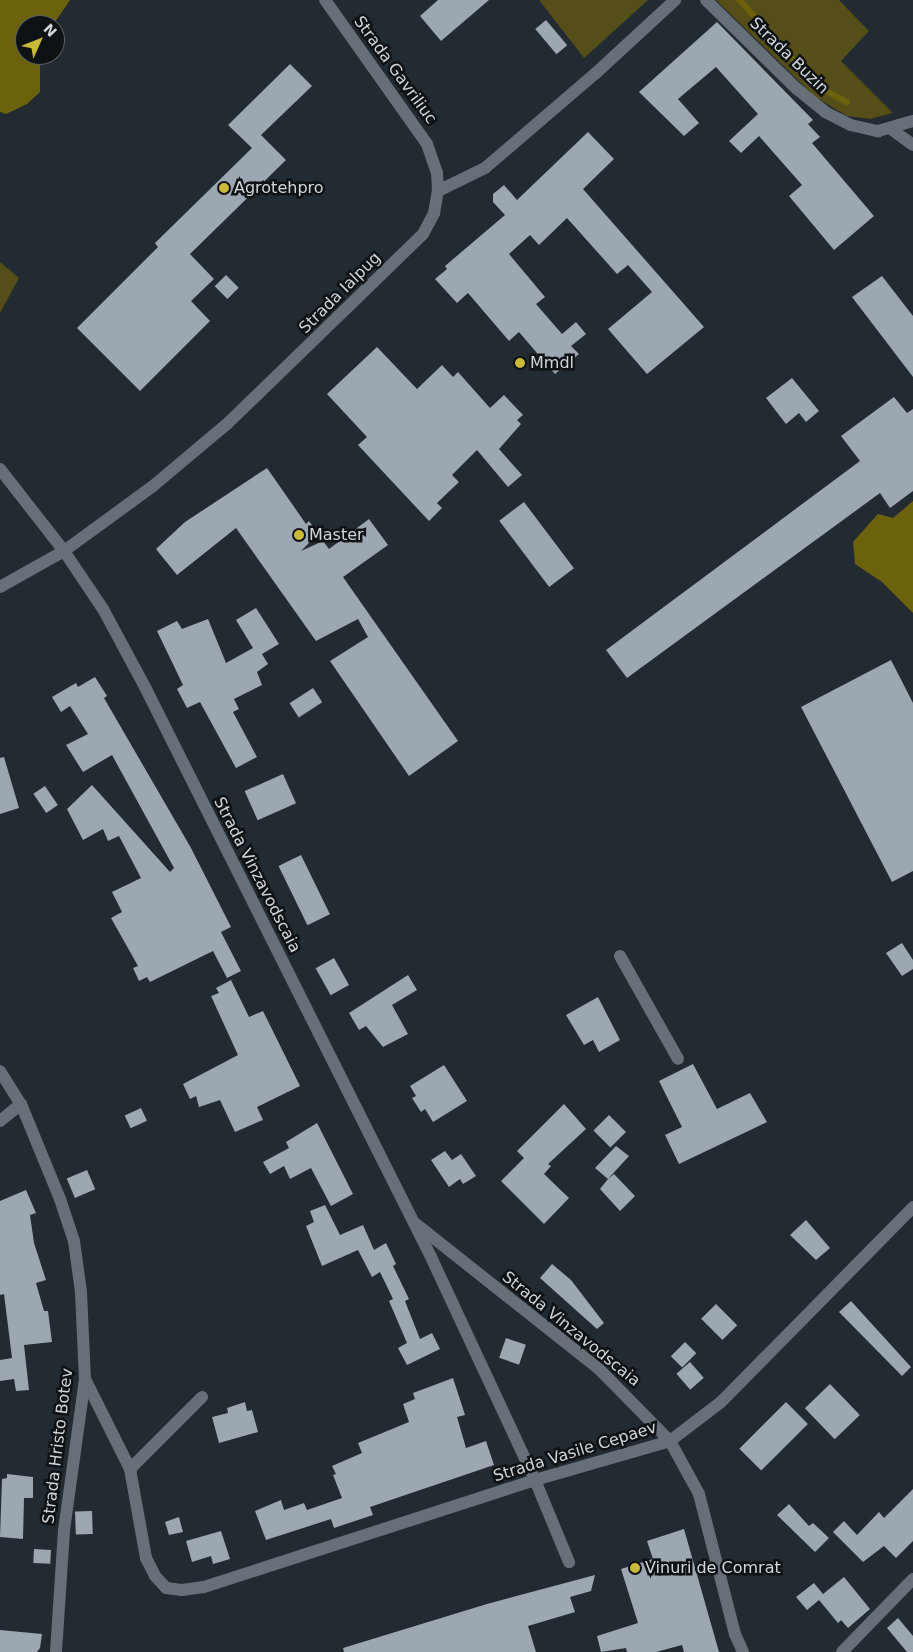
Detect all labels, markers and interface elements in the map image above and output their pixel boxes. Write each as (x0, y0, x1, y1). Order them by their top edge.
street label: Strada Gavriliuc (350, 12, 440, 128)
street label: Strada Buzin (746, 14, 832, 98)
north arrow (15, 15, 65, 65)
text: N (40, 21, 60, 40)
place label: Agrotehpro (234, 178, 324, 198)
marker: Agrotehpro (218, 182, 230, 194)
street label: Strada Ialpug (295, 248, 385, 338)
place label: Mmdl (530, 353, 574, 373)
marker: Mmdl (514, 357, 526, 369)
place label: Master (309, 525, 364, 545)
marker: Master (293, 529, 305, 541)
street label: Strada Vinzavodscaia (209, 794, 305, 956)
street label: Strada Vinzavodscaia (498, 1267, 644, 1391)
street label: Strada Hristo Botev (39, 1367, 77, 1525)
street label: Strada Vasile Cepaev (491, 1418, 659, 1486)
place label: Vinuri de Comrat (645, 1558, 781, 1578)
marker: Vinuri de Comrat (629, 1562, 641, 1574)

